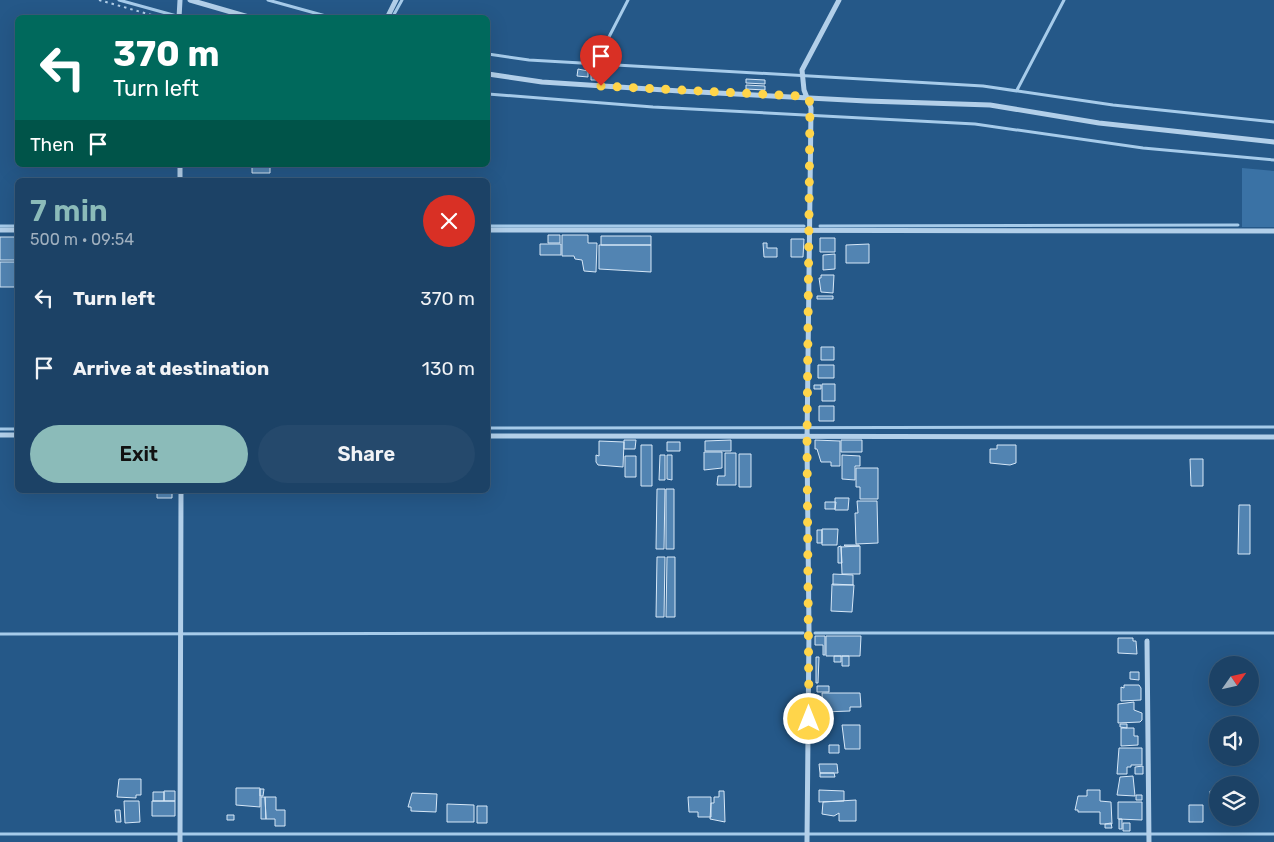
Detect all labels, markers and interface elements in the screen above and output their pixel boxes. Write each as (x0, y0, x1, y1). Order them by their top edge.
text: 370 m (113, 33, 219, 75)
icon: left (30, 35, 95, 100)
pin (580, 35, 622, 86)
icon: arrive (587, 42, 615, 70)
text: Turn left (113, 75, 199, 102)
icon: arrive (84, 130, 112, 158)
text: Then (30, 133, 74, 156)
text: 7 min (30, 193, 108, 229)
button: close (423, 195, 475, 247)
text: 500 m · 09:54 (30, 230, 134, 249)
icon: left (30, 284, 58, 312)
text: Turn left (73, 287, 155, 310)
text: 370 m (420, 287, 475, 310)
icon: arrive (30, 354, 58, 382)
text: Arrive at destination (73, 357, 269, 380)
text: 130 m (422, 357, 475, 380)
button: Exit (30, 425, 248, 483)
button: Share (258, 425, 475, 483)
north arrow (1209, 656, 1259, 706)
map controls (1209, 656, 1259, 826)
position arrow (782, 692, 834, 744)
button: sound (1209, 716, 1259, 766)
button: layers (1209, 776, 1259, 826)

